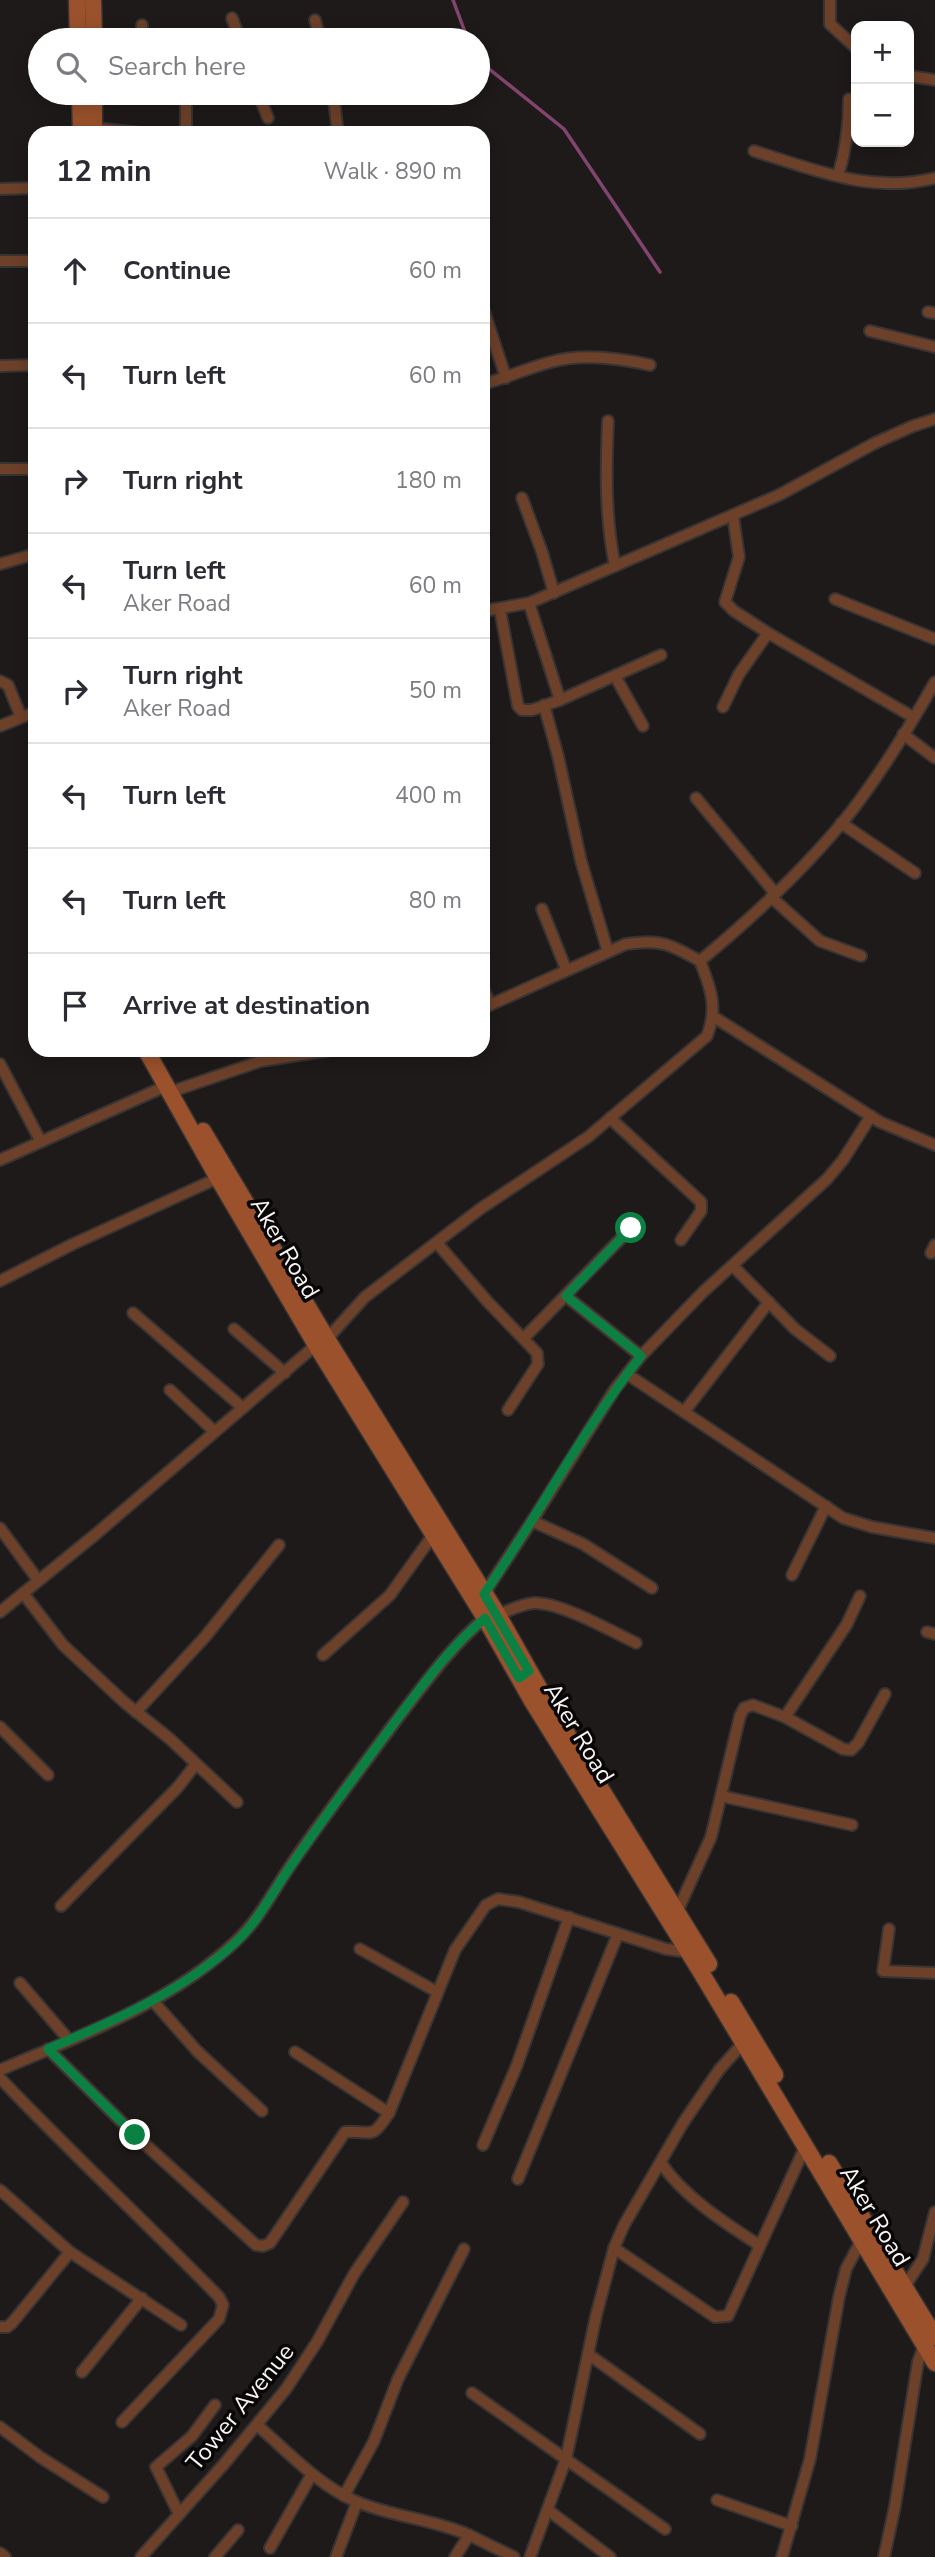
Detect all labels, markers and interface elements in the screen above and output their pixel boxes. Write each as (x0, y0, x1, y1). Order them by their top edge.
map controls (851, 21, 914, 147)
button: + (851, 21, 914, 84)
search box (28, 28, 490, 105)
icon: search (52, 48, 90, 86)
text: Search here (108, 49, 246, 84)
button: − (851, 84, 914, 147)
text: 12 min (56, 151, 152, 192)
text: Walk · 890 m (323, 156, 462, 187)
icon: ahead (56, 252, 94, 290)
text: Continue (123, 253, 231, 288)
text: 60 m (409, 255, 462, 286)
icon: left (56, 357, 94, 395)
text: Turn left (123, 358, 226, 393)
text: 60 m (409, 360, 462, 391)
icon: right (56, 462, 94, 500)
text: Turn right (123, 463, 242, 498)
text: 180 m (395, 465, 462, 496)
text: Turn left (123, 553, 226, 588)
icon: left (56, 567, 94, 605)
text: 60 m (409, 570, 462, 601)
text: Aker Road (123, 588, 231, 619)
text: Turn right (123, 658, 242, 693)
icon: right (56, 672, 94, 710)
text: 50 m (409, 675, 462, 706)
text: Aker Road (123, 693, 231, 724)
icon: left (56, 777, 94, 815)
text: Turn left (123, 778, 226, 813)
text: 400 m (395, 780, 462, 811)
icon: left (56, 882, 94, 920)
text: Turn left (123, 883, 226, 918)
text: 80 m (409, 885, 462, 916)
icon: arrive (56, 987, 94, 1025)
text: Arrive at destination (123, 988, 370, 1023)
street label: Aker Road (243, 1191, 327, 1305)
route start (615, 1212, 646, 1243)
street label: Aker Road (536, 1677, 622, 1789)
route end (119, 2119, 150, 2150)
street label: Aker Road (832, 2160, 918, 2272)
street label: Tower Avenue (179, 2337, 301, 2477)

